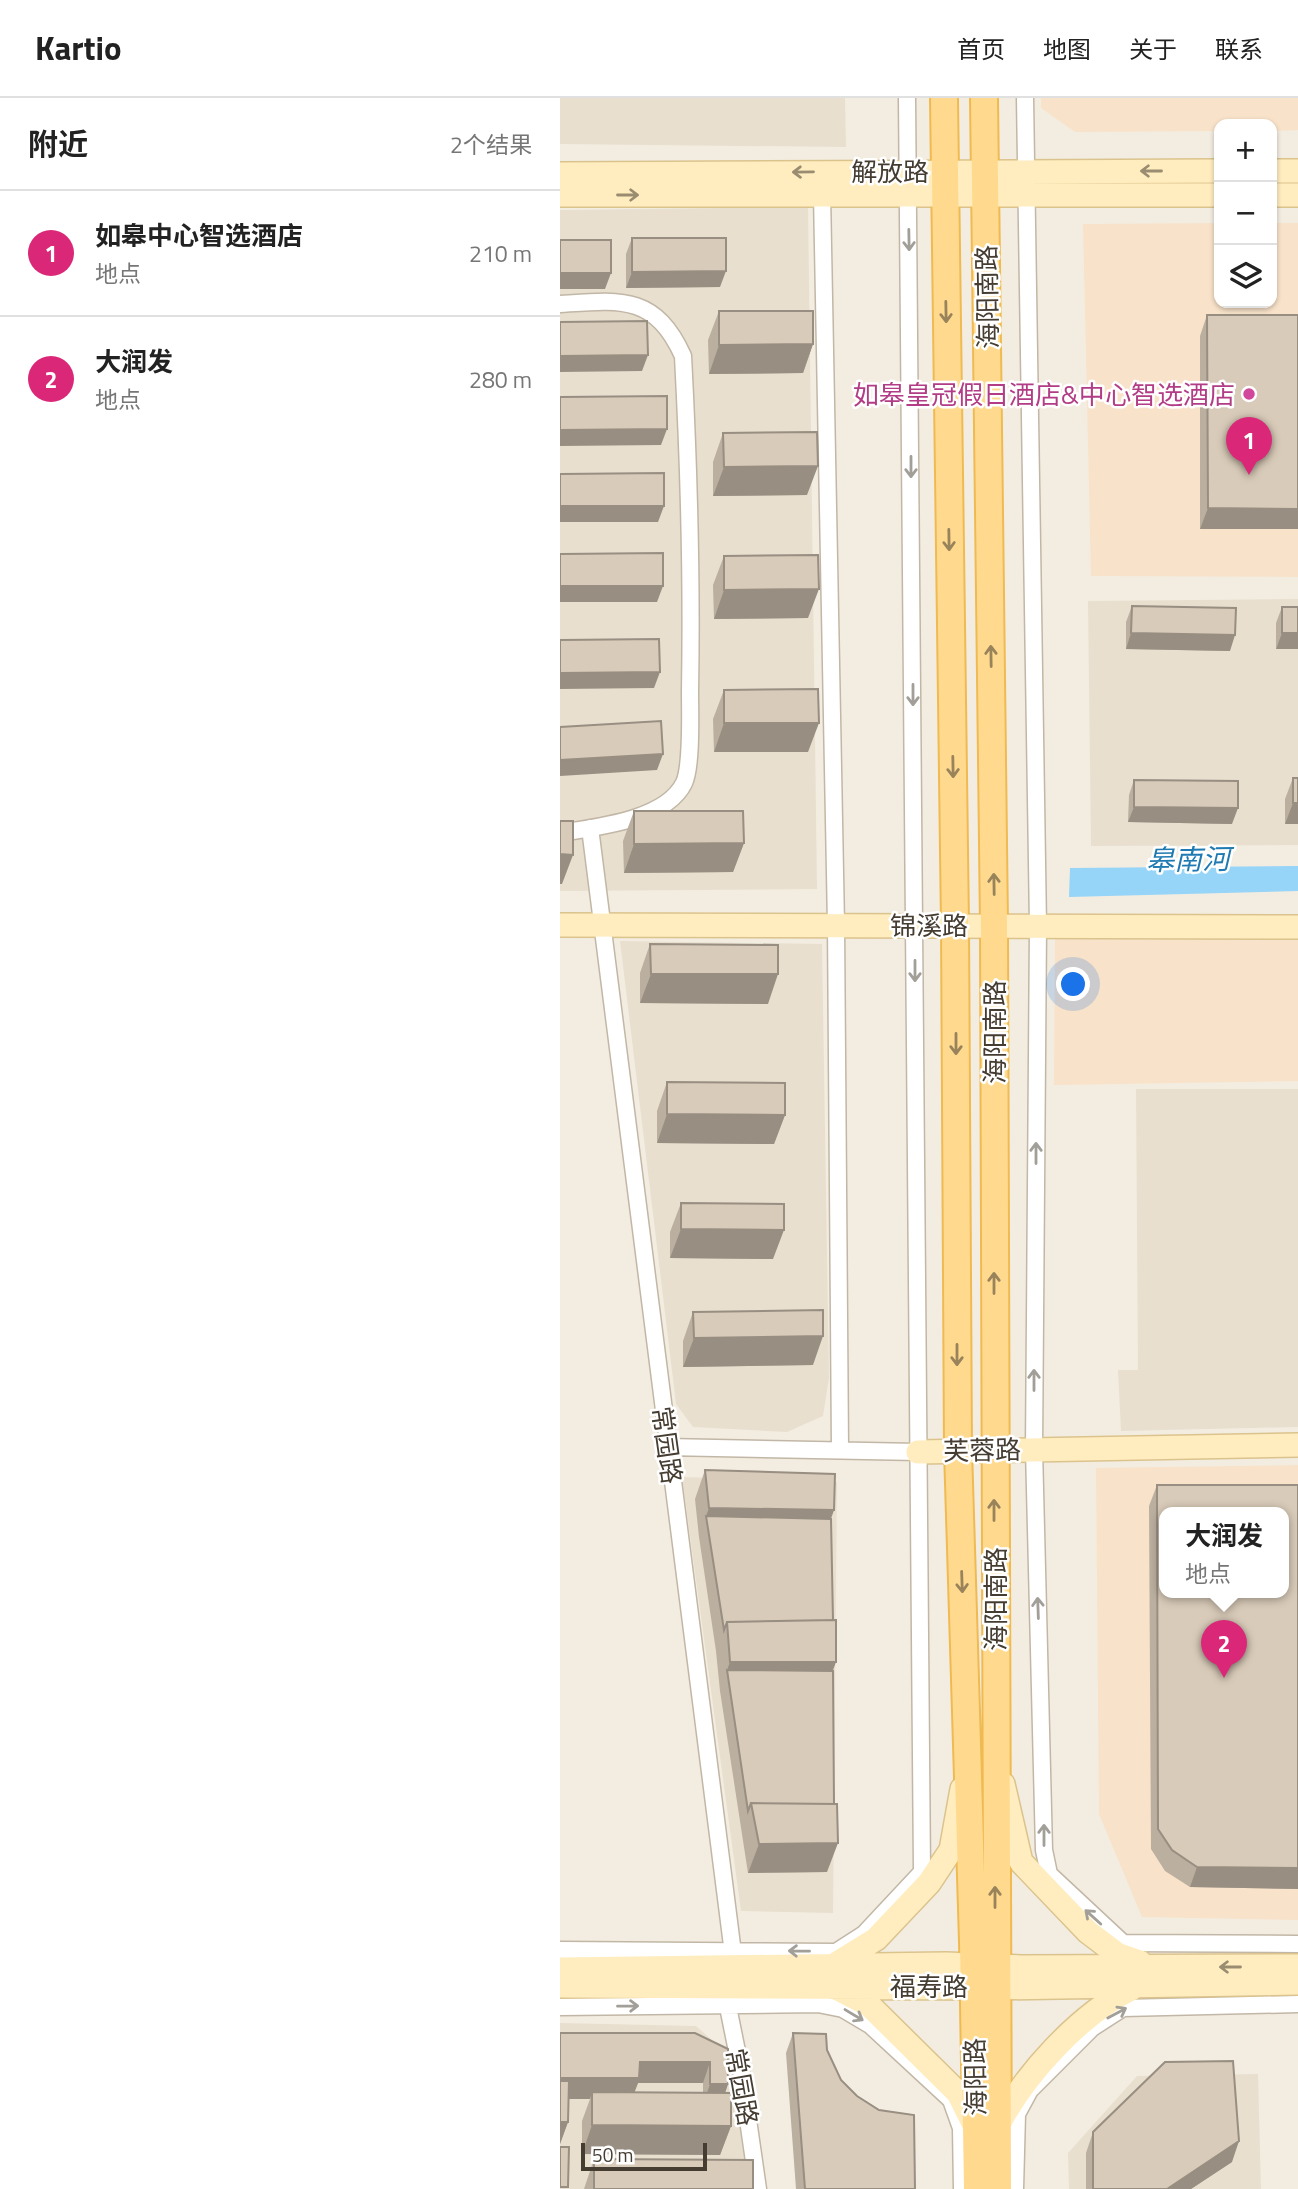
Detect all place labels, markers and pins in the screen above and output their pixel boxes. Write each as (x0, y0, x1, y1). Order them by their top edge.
place label: 如皋皇冠假日酒店&中心智选酒店 (853, 375, 1235, 414)
marker: 如皋皇冠假日酒店&中心智选酒店 (1241, 386, 1257, 402)
pin: 1 (1226, 417, 1272, 475)
pin: 2 (1201, 1620, 1247, 1678)

